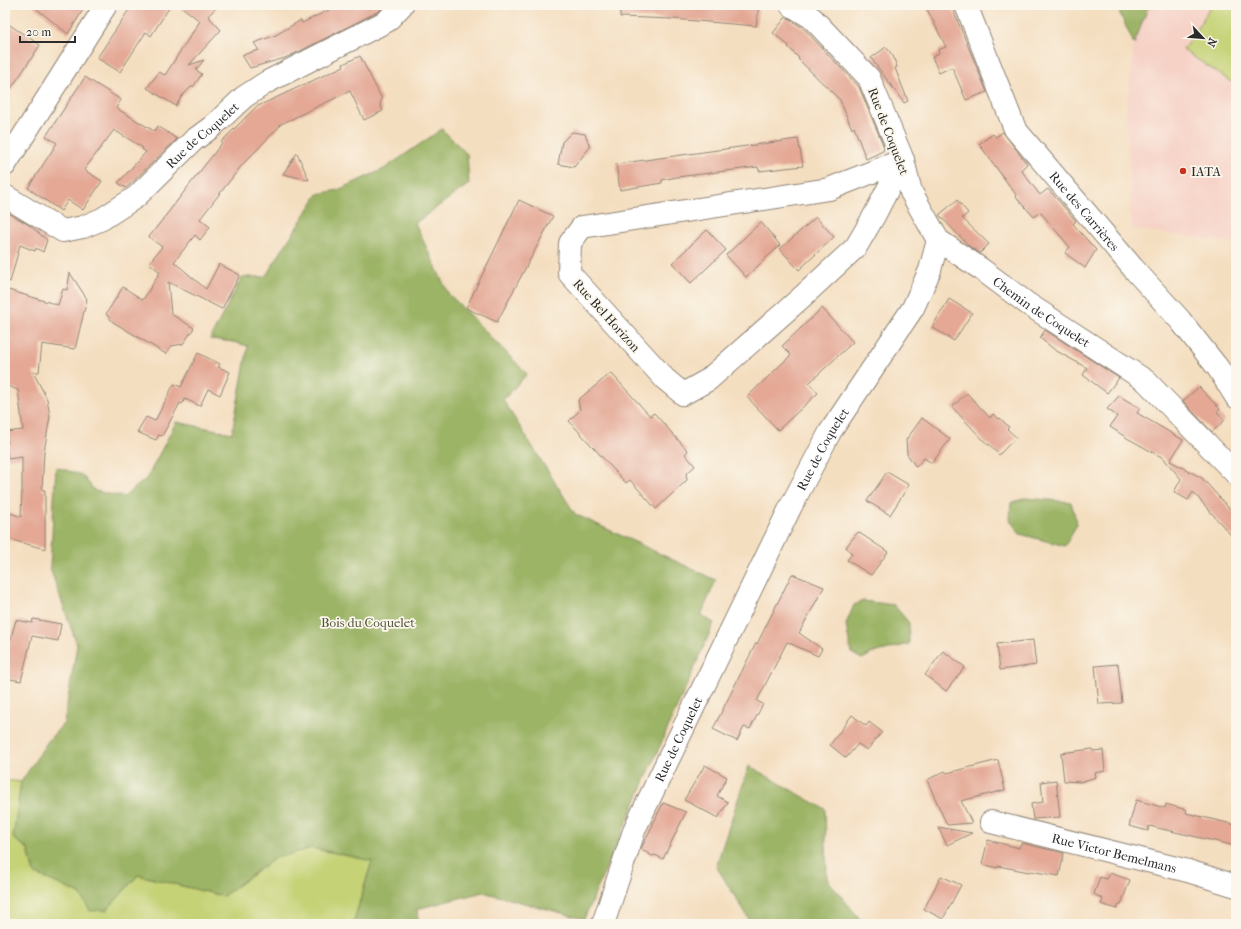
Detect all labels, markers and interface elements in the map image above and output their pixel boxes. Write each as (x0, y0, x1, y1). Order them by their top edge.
scale bar (20, 18, 75, 44)
north arrow (1183, 18, 1223, 58)
text: 20 m (26, 25, 51, 39)
text: N (1204, 36, 1219, 49)
street label: Rue de Coquelet (865, 85, 912, 177)
street label: Rue de Coquelet (163, 99, 242, 172)
place label: IATA (1191, 164, 1222, 179)
marker: IATA (1178, 166, 1188, 176)
street label: Rue des Carrières (1046, 169, 1122, 254)
street label: Chemin de Coquelet (990, 274, 1093, 351)
street label: Rue Bel Horizon (570, 276, 644, 355)
street label: Rue de Coquelet (794, 405, 852, 493)
park label: Bois du Coquelet (321, 615, 415, 630)
street label: Rue de Coquelet (652, 694, 706, 784)
street label: Rue Victor Bemelmans (1050, 830, 1178, 876)

